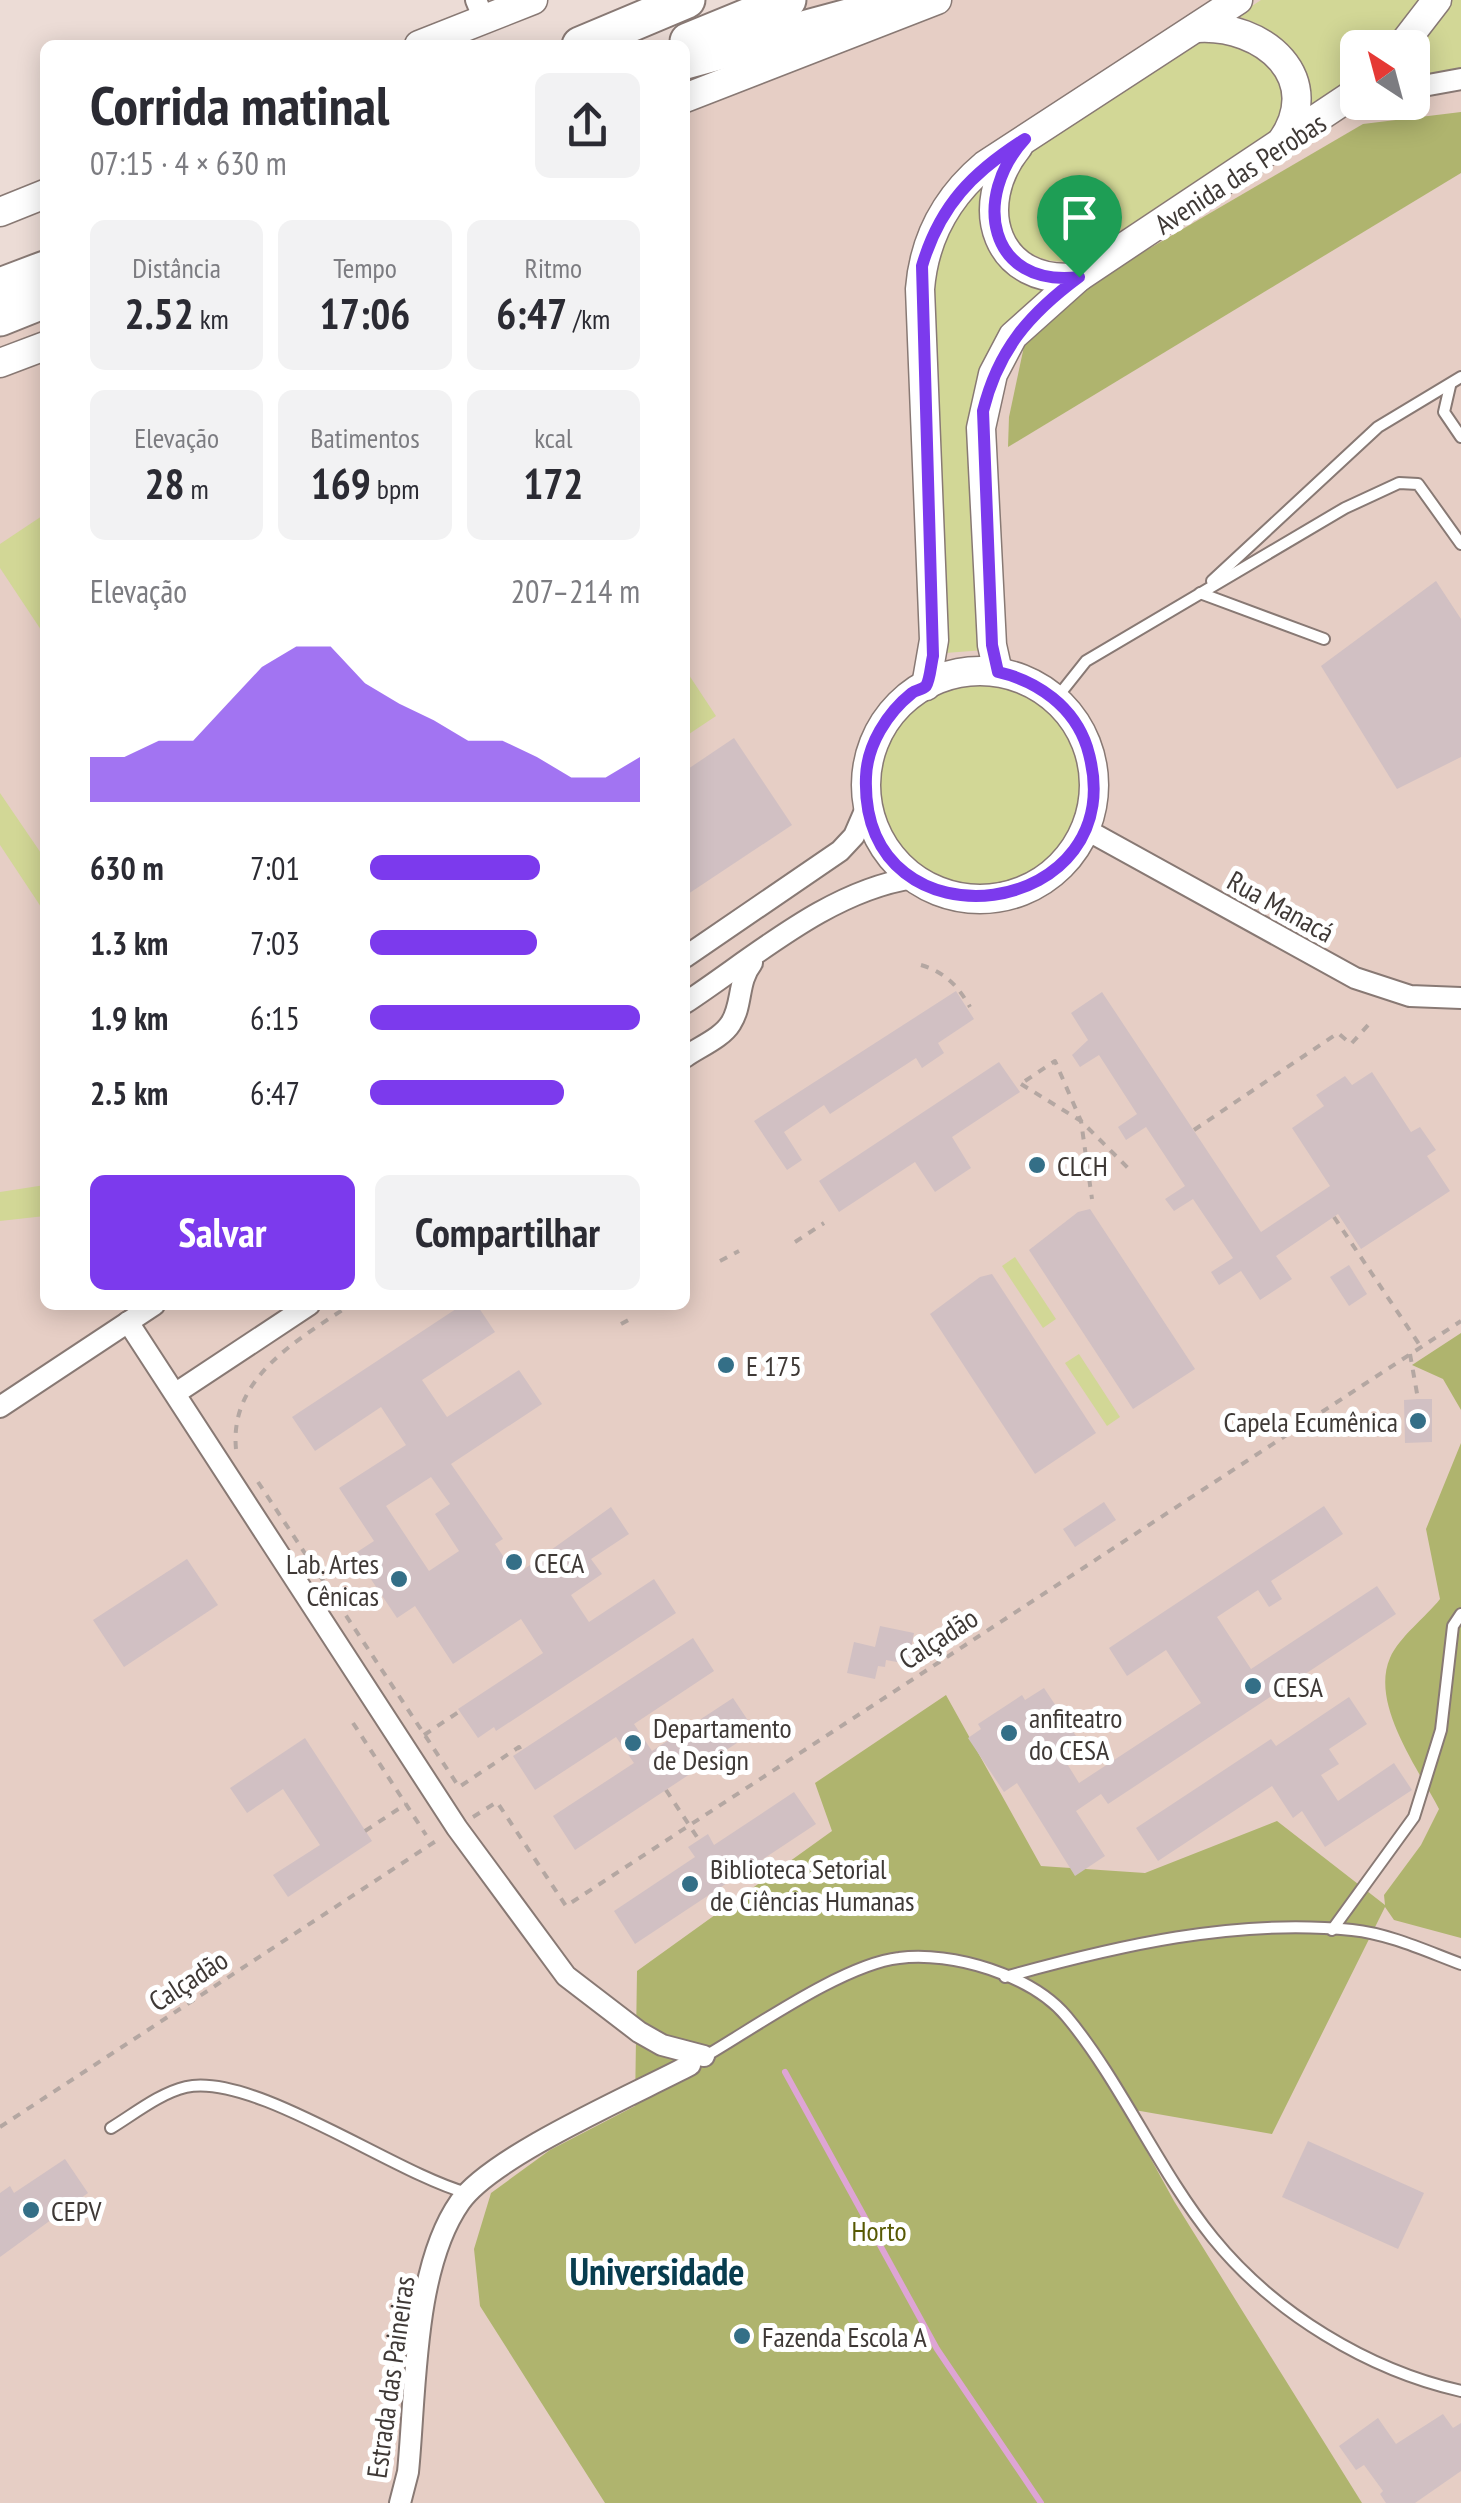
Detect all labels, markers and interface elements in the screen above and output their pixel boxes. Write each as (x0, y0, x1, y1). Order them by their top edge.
north arrow (1340, 30, 1430, 120)
map controls (1340, 30, 1430, 120)
text: Corrida matinal (90, 69, 389, 140)
button: share (535, 73, 640, 178)
street label: Avenida das Perobas (1147, 104, 1333, 242)
text: 07:15 · 4 × 630 m (90, 142, 287, 184)
pin (1037, 175, 1122, 278)
icon: arrive (1052, 190, 1107, 245)
text: Distância (132, 249, 221, 286)
text: Tempo (333, 249, 397, 286)
text: Ritmo (525, 249, 582, 286)
text: 2.52 (125, 286, 194, 341)
text: 17:06 (320, 286, 410, 341)
text: 6:47 (496, 286, 567, 341)
text: km (194, 300, 229, 337)
text: /km (567, 300, 610, 337)
text: Elevação (134, 419, 219, 456)
text: Batimentos (310, 419, 420, 456)
text: kcal (534, 419, 572, 456)
text: 28 (145, 456, 185, 511)
text: 169 (311, 456, 371, 511)
text: 172 (523, 456, 583, 511)
text: m (185, 470, 209, 507)
text: bpm (371, 470, 419, 507)
text: Elevação (90, 570, 187, 612)
text: 207–214 m (511, 570, 640, 612)
text: 630 m (90, 847, 164, 889)
text: 7:01 (250, 847, 300, 889)
street label: Rua Manacá (1221, 862, 1341, 950)
text: 1.3 km (90, 922, 168, 964)
text: 7:03 (250, 922, 300, 964)
text: 1.9 km (90, 997, 168, 1039)
text: 6:15 (250, 997, 300, 1039)
text: 2.5 km (90, 1072, 168, 1114)
text: 6:47 (250, 1072, 300, 1114)
place label: CLCH (1057, 1147, 1108, 1184)
marker: CLCH (1026, 1154, 1048, 1176)
button: Salvar (90, 1175, 355, 1290)
button: Compartilhar (375, 1175, 640, 1290)
place label: E 175 (746, 1347, 802, 1384)
marker: E 175 (715, 1354, 737, 1376)
place label: Capela Ecumênica (1223, 1403, 1398, 1440)
marker: Capela Ecumênica (1407, 1410, 1429, 1432)
place label: CECA (534, 1544, 585, 1581)
place label: Lab. Artes Cênicas (286, 1545, 379, 1614)
marker: CECA (503, 1551, 525, 1573)
marker: Lab. Artes Cênicas (388, 1568, 410, 1590)
street label: Calçadão (892, 1599, 984, 1677)
place label: CESA (1273, 1668, 1324, 1705)
marker: CESA (1242, 1675, 1264, 1697)
place label: anfiteatro do CESA (1029, 1699, 1122, 1768)
place label: Departamento de Design (653, 1709, 792, 1778)
marker: anfiteatro do CESA (998, 1722, 1020, 1744)
marker: Departamento de Design (622, 1732, 644, 1754)
place label: Biblioteca Setorial de Ciências Humanas (710, 1850, 915, 1919)
marker: Biblioteca Setorial de Ciências Humanas (679, 1873, 701, 1895)
street label: Calçadão (142, 1941, 234, 2019)
place label: CEPV (51, 2192, 102, 2229)
marker: CEPV (20, 2199, 42, 2221)
park label: Horto (851, 2212, 907, 2249)
district label: Universidade (569, 2246, 745, 2295)
street label: Estrada das Paineiras (358, 2274, 422, 2480)
place label: Fazenda Escola A (762, 2318, 928, 2355)
marker: Fazenda Escola A (731, 2325, 753, 2347)

